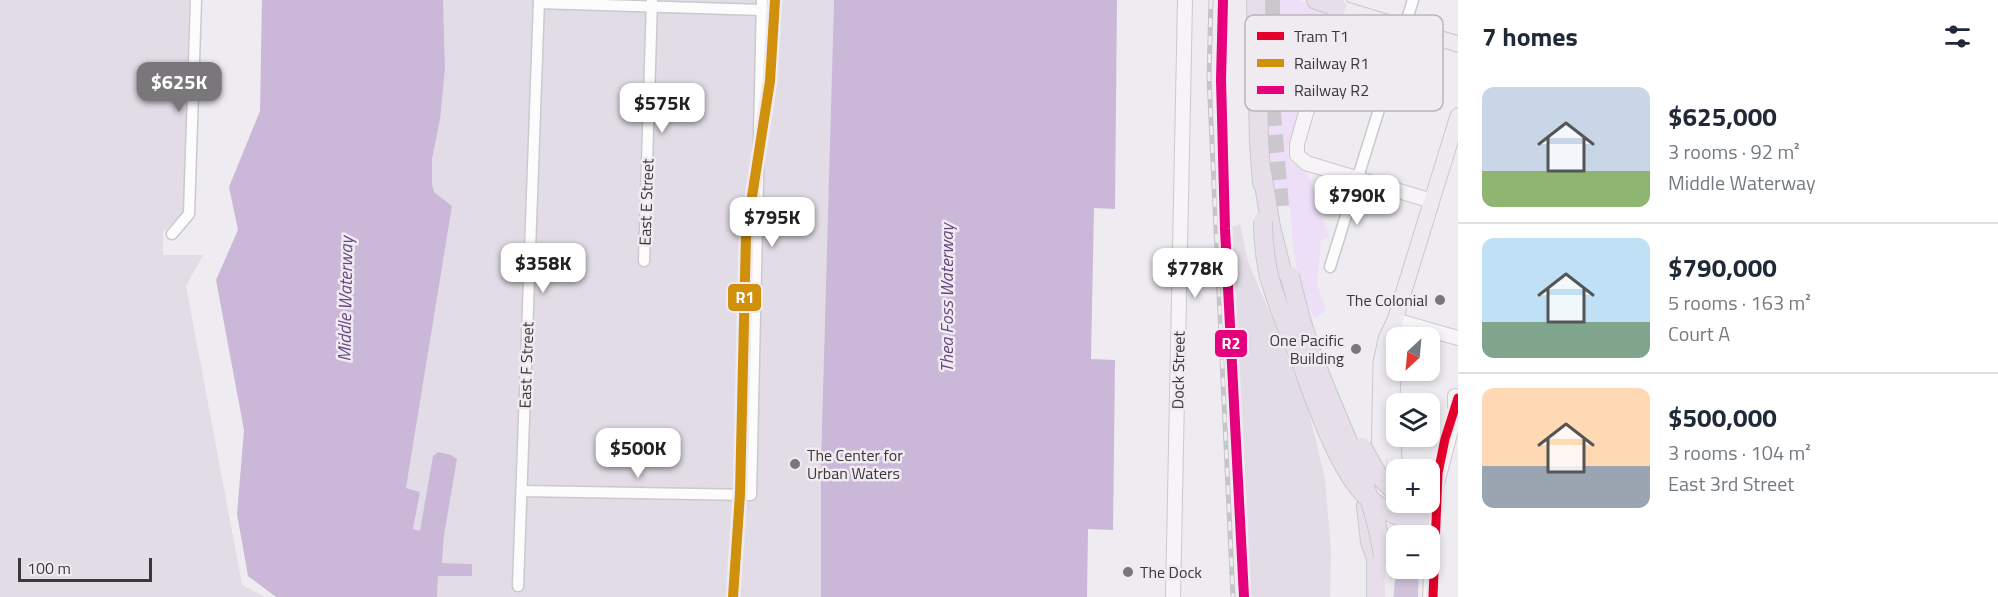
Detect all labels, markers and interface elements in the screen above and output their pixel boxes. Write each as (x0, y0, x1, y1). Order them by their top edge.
legend (1245, 15, 1443, 111)
text: 7 homes (1482, 17, 1578, 56)
icon: filters (1941, 20, 1974, 53)
text: Tram T1 (1294, 24, 1349, 48)
text: Railway R1 (1294, 51, 1369, 75)
pin: $625K (137, 62, 221, 113)
text: $625K (151, 66, 207, 97)
text: Railway R2 (1294, 78, 1369, 102)
pin: $575K (620, 83, 704, 134)
text: $575K (634, 87, 690, 118)
text: $625,000 (1668, 97, 1777, 136)
icon: home (1530, 111, 1602, 183)
text: 3 rooms · 92 m² (1668, 136, 1800, 167)
street label: East E Street (632, 158, 660, 246)
text: Middle Waterway (1668, 167, 1816, 198)
pin: $790K (1315, 175, 1399, 226)
text: $790K (1329, 179, 1385, 210)
pin: $795K (730, 197, 814, 248)
text: $795K (744, 201, 800, 232)
water label: Thea Foss Waterway (933, 222, 960, 372)
water label: Middle Waterway (330, 234, 360, 362)
pin: $358K (501, 243, 585, 294)
text: $358K (515, 247, 571, 278)
pin: $778K (1153, 248, 1237, 299)
text: $790,000 (1668, 248, 1777, 287)
text: $778K (1167, 252, 1223, 283)
icon: home (1530, 262, 1602, 334)
line badge: R1 (727, 283, 762, 312)
text: R1 (736, 285, 754, 309)
text: 5 rooms · 163 m² (1668, 287, 1811, 318)
place label: The Colonial (1346, 288, 1428, 312)
marker: The Colonial (1433, 293, 1447, 307)
text: Court A (1668, 318, 1730, 349)
street label: East F Street (512, 321, 540, 409)
north arrow (1386, 327, 1440, 381)
map controls (1386, 327, 1440, 579)
place label: One Pacific Building (1270, 328, 1344, 370)
line badge: R2 (1214, 329, 1248, 358)
street label: Dock Street (1165, 330, 1191, 409)
text: R2 (1222, 331, 1240, 355)
marker: One Pacific Building (1349, 342, 1363, 356)
button: layers (1386, 393, 1440, 447)
text: $500,000 (1668, 398, 1777, 437)
icon: home (1530, 412, 1602, 484)
pin: $500K (596, 428, 680, 479)
text: $500K (610, 432, 666, 463)
text: 3 rooms · 104 m² (1668, 437, 1811, 468)
place label: The Center for Urban Waters (807, 443, 903, 485)
marker: The Center for Urban Waters (788, 457, 802, 471)
button: + (1386, 459, 1440, 513)
text: East 3rd Street (1668, 468, 1794, 499)
button: − (1386, 525, 1440, 579)
scale bar (18, 555, 152, 582)
text: 100 m (27, 556, 71, 580)
place label: The Dock (1140, 560, 1202, 584)
marker: The Dock (1121, 565, 1135, 579)

